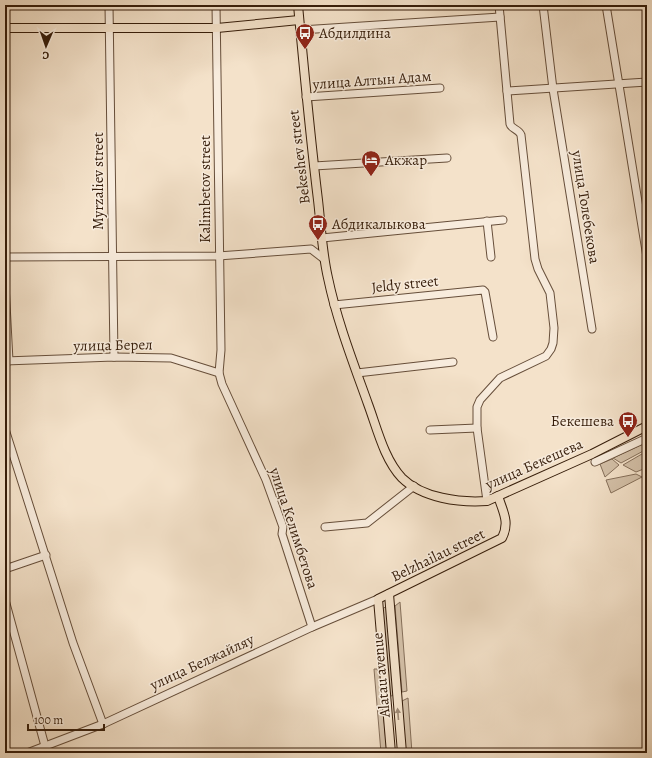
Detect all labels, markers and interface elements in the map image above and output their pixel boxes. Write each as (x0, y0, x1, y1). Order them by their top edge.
bus stop icon: Абдилдина (294, 22, 316, 50)
place label: Абдилдина (318, 23, 391, 43)
north arrow (26, 26, 66, 66)
text: С (42, 48, 49, 63)
street label: улица Алтын Адам (311, 66, 432, 94)
street label: Bekeshev street (283, 109, 315, 205)
street label: Myrzaliev street (88, 132, 108, 230)
street label: Kalimbetov street (195, 135, 215, 243)
street label: улица Толебекова (567, 148, 605, 265)
hotel icon: Акжар (360, 149, 382, 177)
place label: Акжар (384, 150, 427, 170)
bus stop icon: Абдикалыкова (307, 213, 329, 241)
place label: Абдикалыкова (331, 214, 426, 234)
street label: Jeldy street (370, 271, 440, 297)
street label: улица Берел (72, 334, 153, 356)
bus stop icon: Бекешева (617, 410, 639, 438)
place label: Бекешева (551, 411, 614, 431)
street label: улица Бекешева (481, 434, 586, 495)
street label: улица Келимбетова (265, 464, 323, 591)
street label: Belzhailau street (388, 524, 488, 586)
street label: улица Белжайляу (146, 629, 257, 695)
street label: Alatau avenue (367, 631, 395, 719)
scale bar (28, 706, 104, 732)
one-way arrow (395, 708, 402, 720)
text: 100 m (34, 712, 63, 728)

